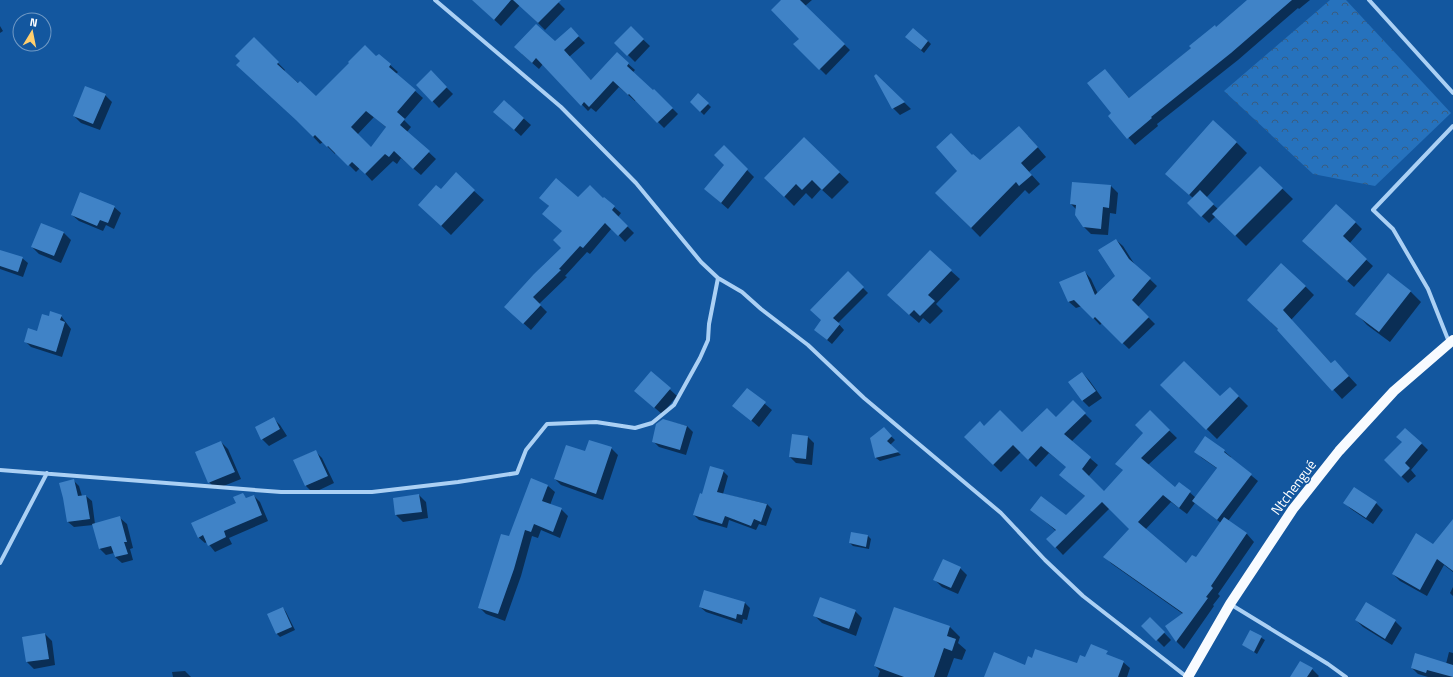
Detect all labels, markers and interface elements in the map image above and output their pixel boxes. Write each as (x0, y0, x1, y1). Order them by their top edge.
north arrow (12, 12, 52, 52)
text: N (29, 14, 39, 31)
street label: Ntchengué (1265, 455, 1321, 519)

